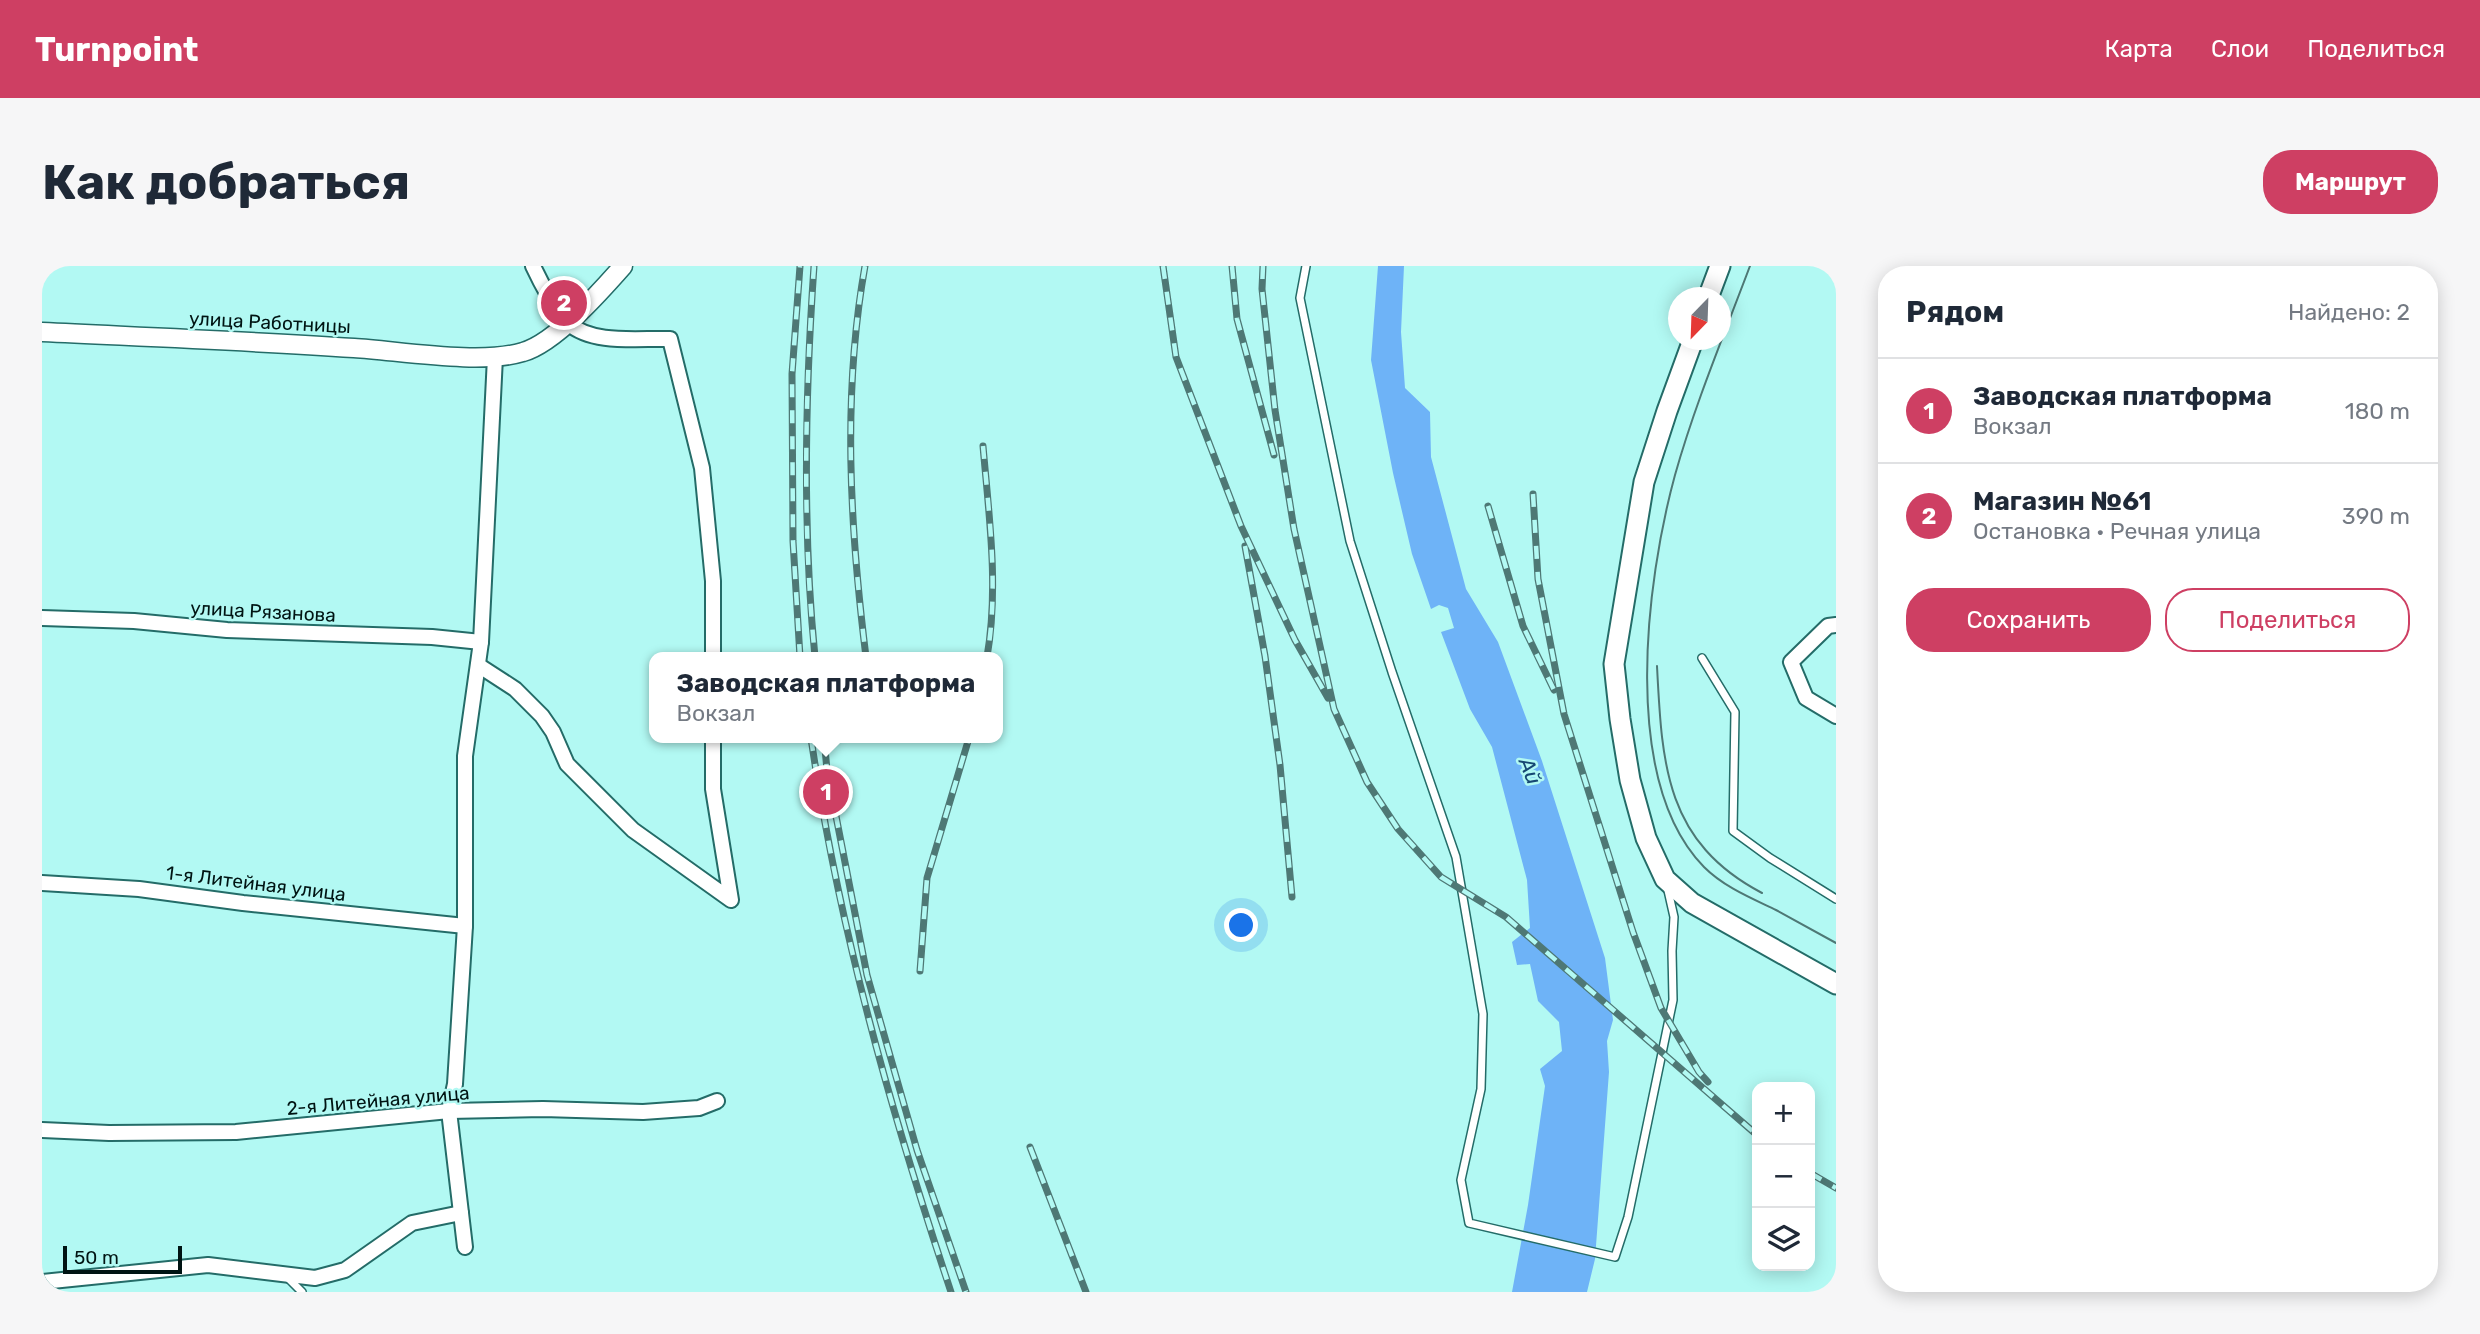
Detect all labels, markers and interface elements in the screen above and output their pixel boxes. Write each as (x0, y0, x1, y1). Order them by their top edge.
text: Turnpoint (35, 30, 198, 69)
text: Карта (2104, 35, 2173, 63)
text: Слои (2211, 35, 2269, 63)
text: Поделиться (2307, 35, 2445, 63)
button: Маршрут (2263, 150, 2438, 214)
text: Как добраться (42, 153, 410, 211)
pin: 2 (541, 277, 587, 329)
north arrow (1668, 287, 1731, 350)
text: Рядом (1906, 294, 2004, 330)
text: Найдено: 2 (2288, 298, 2410, 326)
street label: улица Работницы (188, 307, 351, 338)
text: Заводская платформа (1973, 381, 2272, 412)
text: 1 (1923, 397, 1935, 425)
text: 180 m (2345, 397, 2410, 425)
text: Вокзал (1973, 412, 2052, 440)
text: Магазин №61 (1973, 486, 2151, 517)
text: 2 (1922, 502, 1936, 530)
text: 390 m (2342, 502, 2410, 530)
text: Остановка · Речная улица (1973, 517, 2261, 545)
button: Сохранить (1906, 588, 2151, 652)
button: Поделиться (2165, 588, 2410, 652)
street label: улица Рязанова (190, 596, 336, 627)
popup (649, 652, 1003, 743)
text: Заводская платформа (677, 668, 975, 699)
text: Вокзал (677, 699, 755, 727)
water label: Ай (1513, 753, 1547, 788)
pin: 1 (803, 766, 849, 818)
street label: 1-я Литейная улица (165, 861, 347, 906)
your location (1224, 908, 1258, 942)
street label: 2-я Литейная улица (286, 1081, 470, 1120)
map controls (1752, 1082, 1815, 1271)
button: + (1752, 1082, 1815, 1145)
button: − (1752, 1145, 1815, 1208)
button: layers (1752, 1208, 1815, 1271)
scale bar (63, 1243, 182, 1275)
text: 50 m (74, 1246, 119, 1269)

